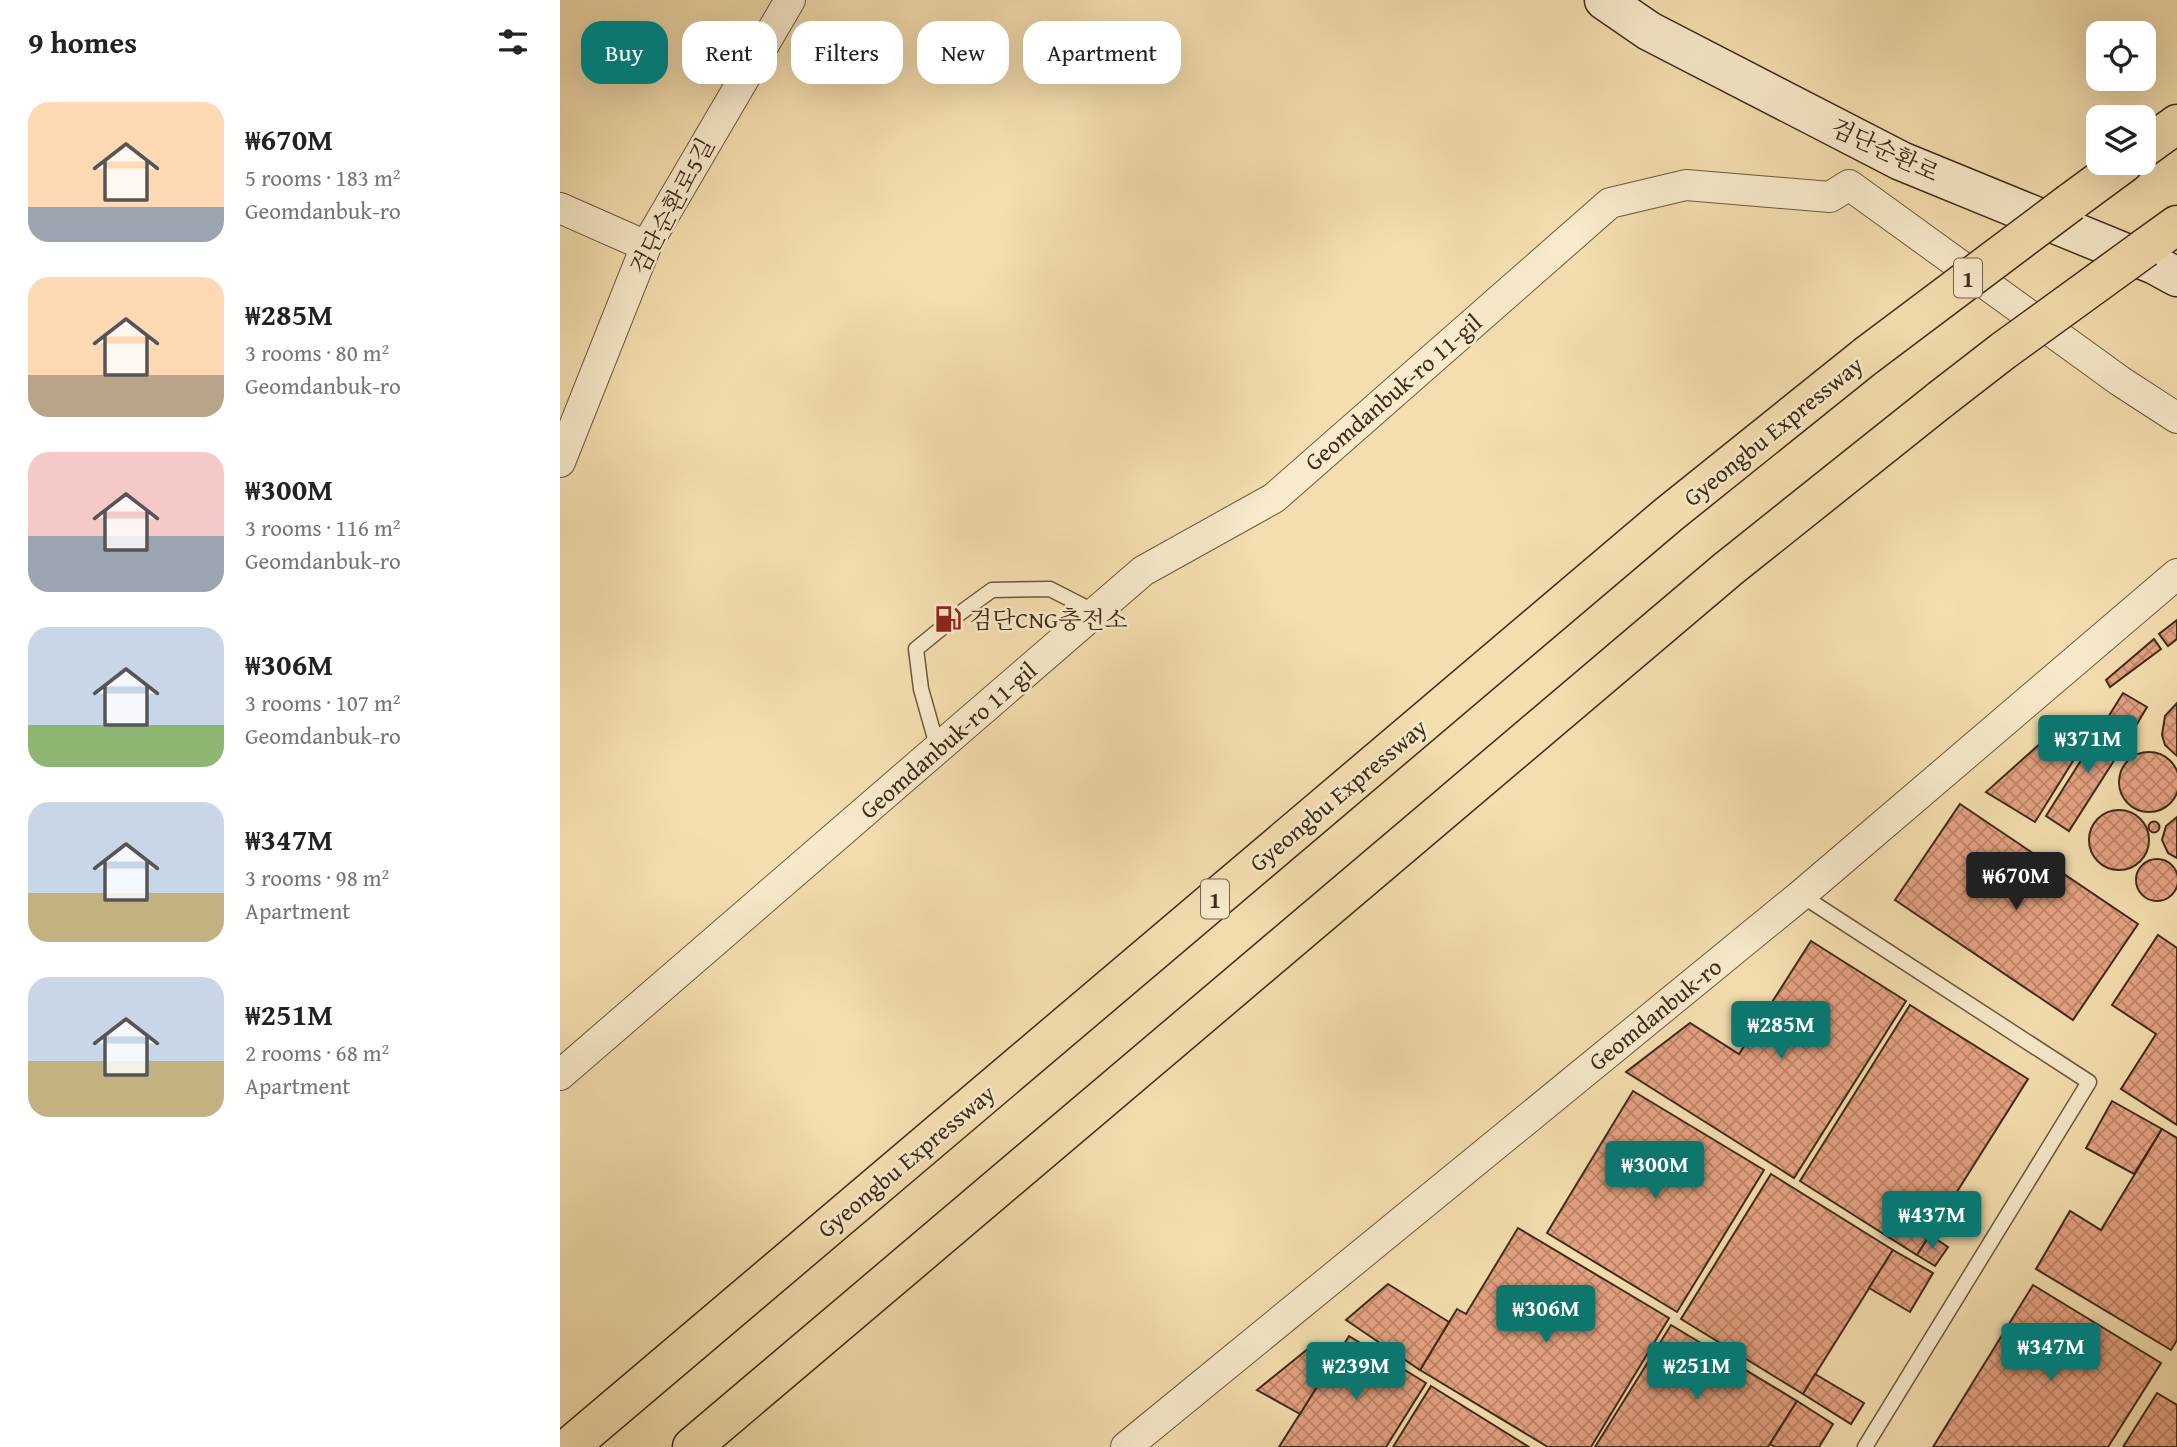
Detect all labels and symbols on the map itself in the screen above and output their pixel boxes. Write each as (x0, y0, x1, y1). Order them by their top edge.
street label: 검단순환로 (1825, 110, 1945, 190)
street label: 검단순환로5길 (621, 131, 723, 281)
road number: 1 (1954, 258, 1982, 298)
street label: Geomdanbuk-ro 11-gil (1297, 305, 1489, 479)
street label: Gyeongbu Expressway (1676, 347, 1870, 515)
place label: 검단CNG충전소 (969, 602, 1128, 637)
fuel station icon: 검단CNG충전소 (933, 604, 963, 634)
street label: Geomdanbuk-ro 11-gil (852, 653, 1044, 827)
street label: Gyeongbu Expressway (1242, 710, 1434, 880)
pin: ₩371M (2039, 716, 2137, 775)
pin: ₩670M (1967, 852, 2065, 912)
road number: 1 (1201, 879, 1229, 918)
street label: Geomdanbuk-ro (1581, 949, 1729, 1079)
pin: ₩285M (1732, 1002, 1830, 1061)
street label: Gyeongbu Expressway (810, 1076, 1002, 1246)
pin: ₩300M (1606, 1142, 1704, 1201)
pin: ₩437M (1883, 1192, 1981, 1251)
pin: ₩306M (1497, 1286, 1595, 1345)
pin: ₩347M (2002, 1324, 2100, 1383)
pin: ₩239M (1307, 1342, 1405, 1402)
pin: ₩251M (1648, 1342, 1746, 1402)

